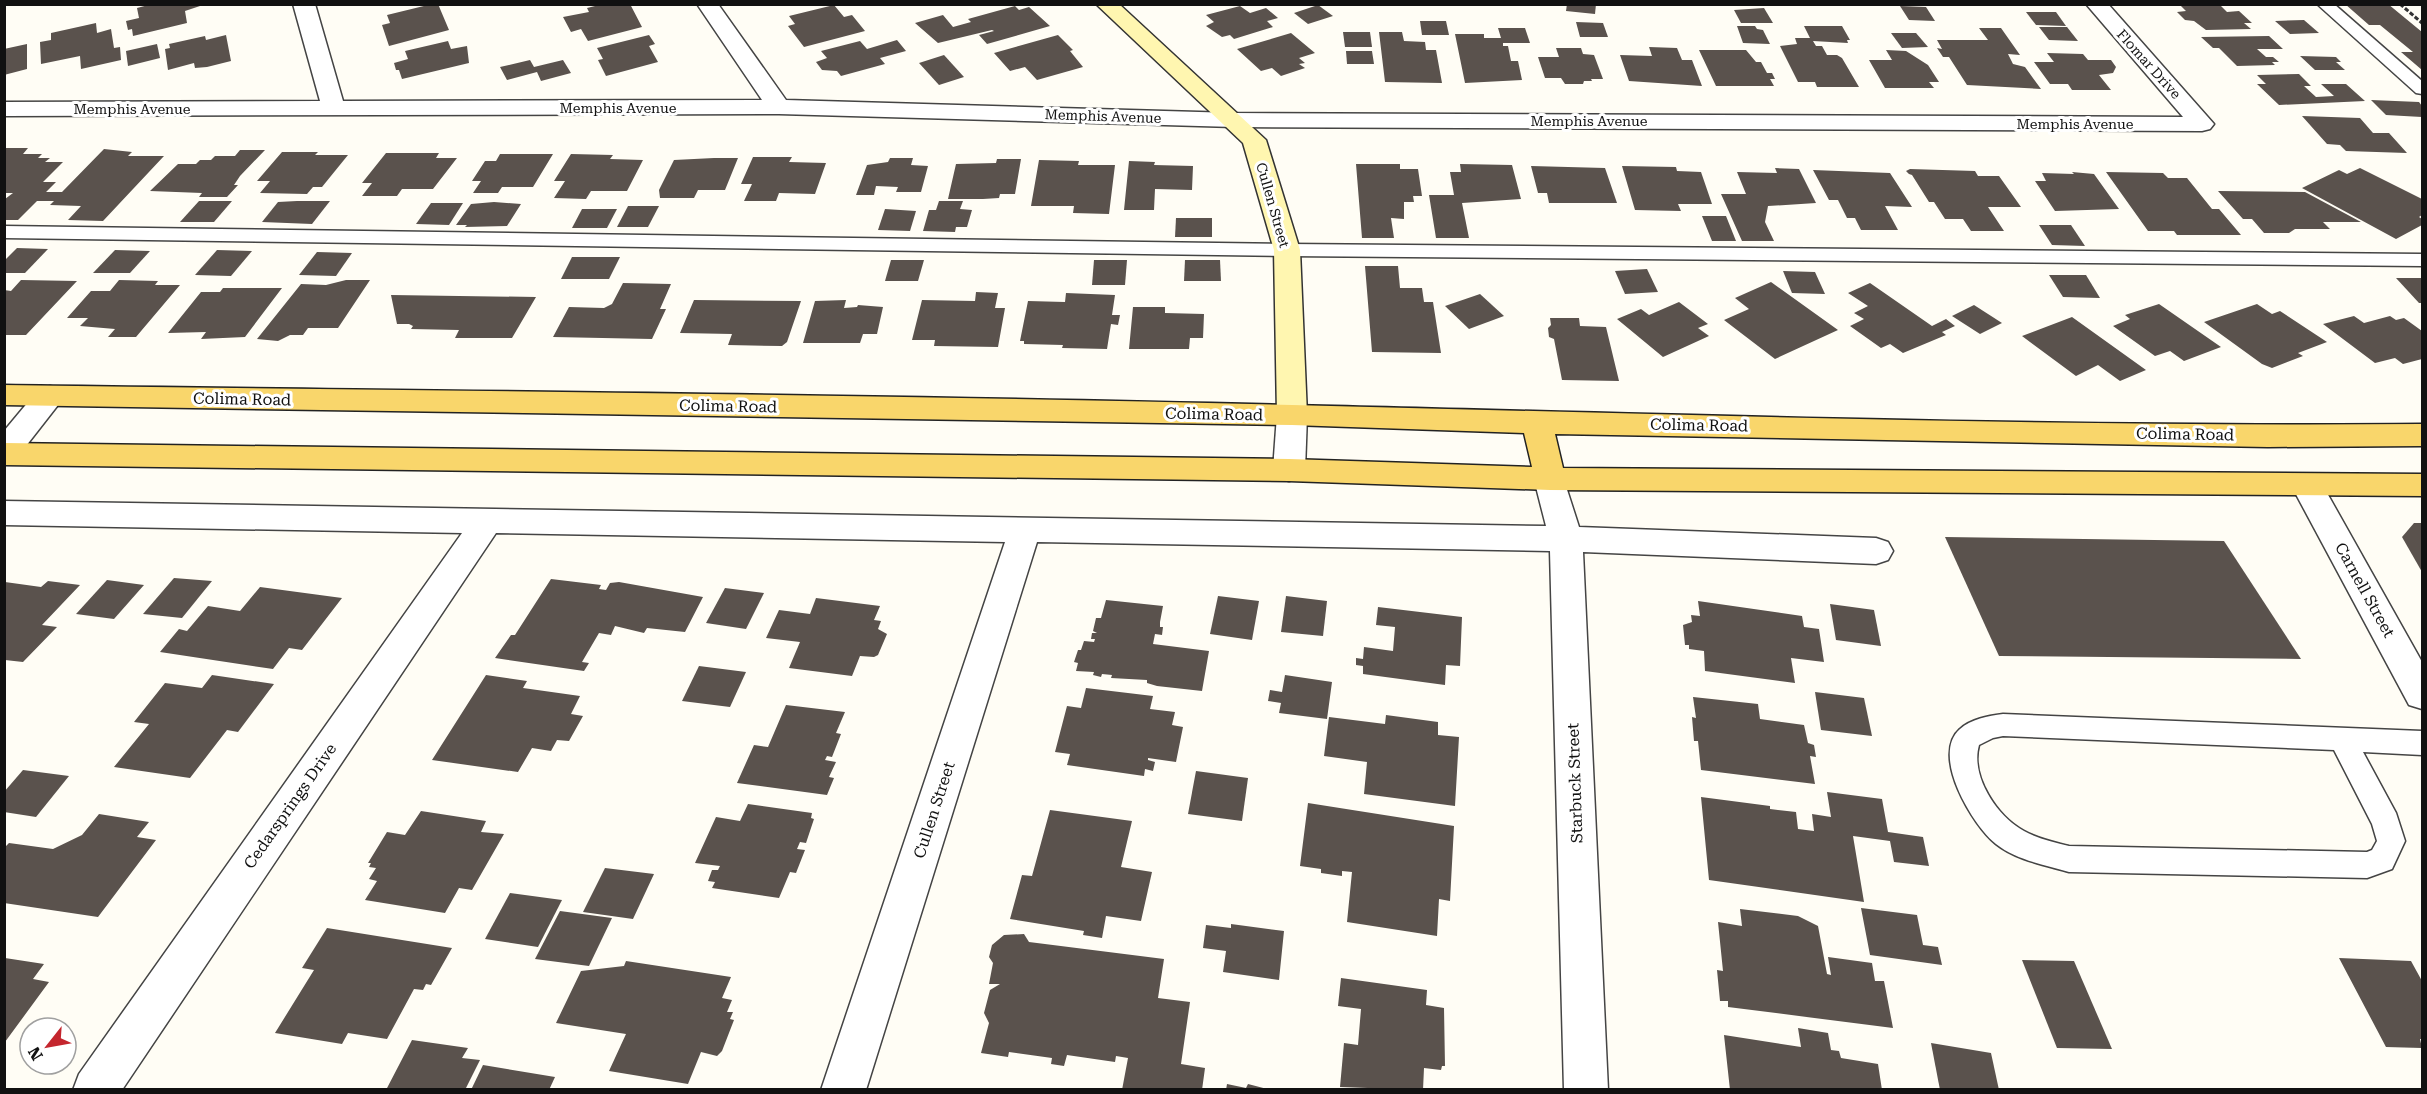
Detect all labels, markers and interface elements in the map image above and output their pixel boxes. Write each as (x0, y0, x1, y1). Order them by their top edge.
street label: Flomar Drive (2114, 26, 2184, 102)
street label: Memphis Avenue (560, 100, 677, 116)
street label: Memphis Avenue (74, 101, 191, 117)
street label: Memphis Avenue (1044, 106, 1162, 126)
street label: Memphis Avenue (1531, 113, 1648, 129)
street label: Memphis Avenue (2017, 116, 2134, 132)
street label: Cullen Street (1253, 161, 1293, 249)
street label: Colima Road (193, 389, 291, 409)
street label: Colima Road (679, 396, 777, 416)
street label: Colima Road (1165, 404, 1263, 424)
street label: Colima Road (1650, 415, 1748, 435)
street label: Colima Road (2136, 424, 2234, 444)
street label: Carnell Street (2331, 539, 2399, 641)
street label: Starbuck Street (1563, 723, 1587, 843)
street label: Cedarsprings Drive (240, 740, 340, 872)
street label: Cullen Street (909, 759, 959, 861)
north arrow (18, 1016, 78, 1076)
text: N (24, 1043, 47, 1064)

